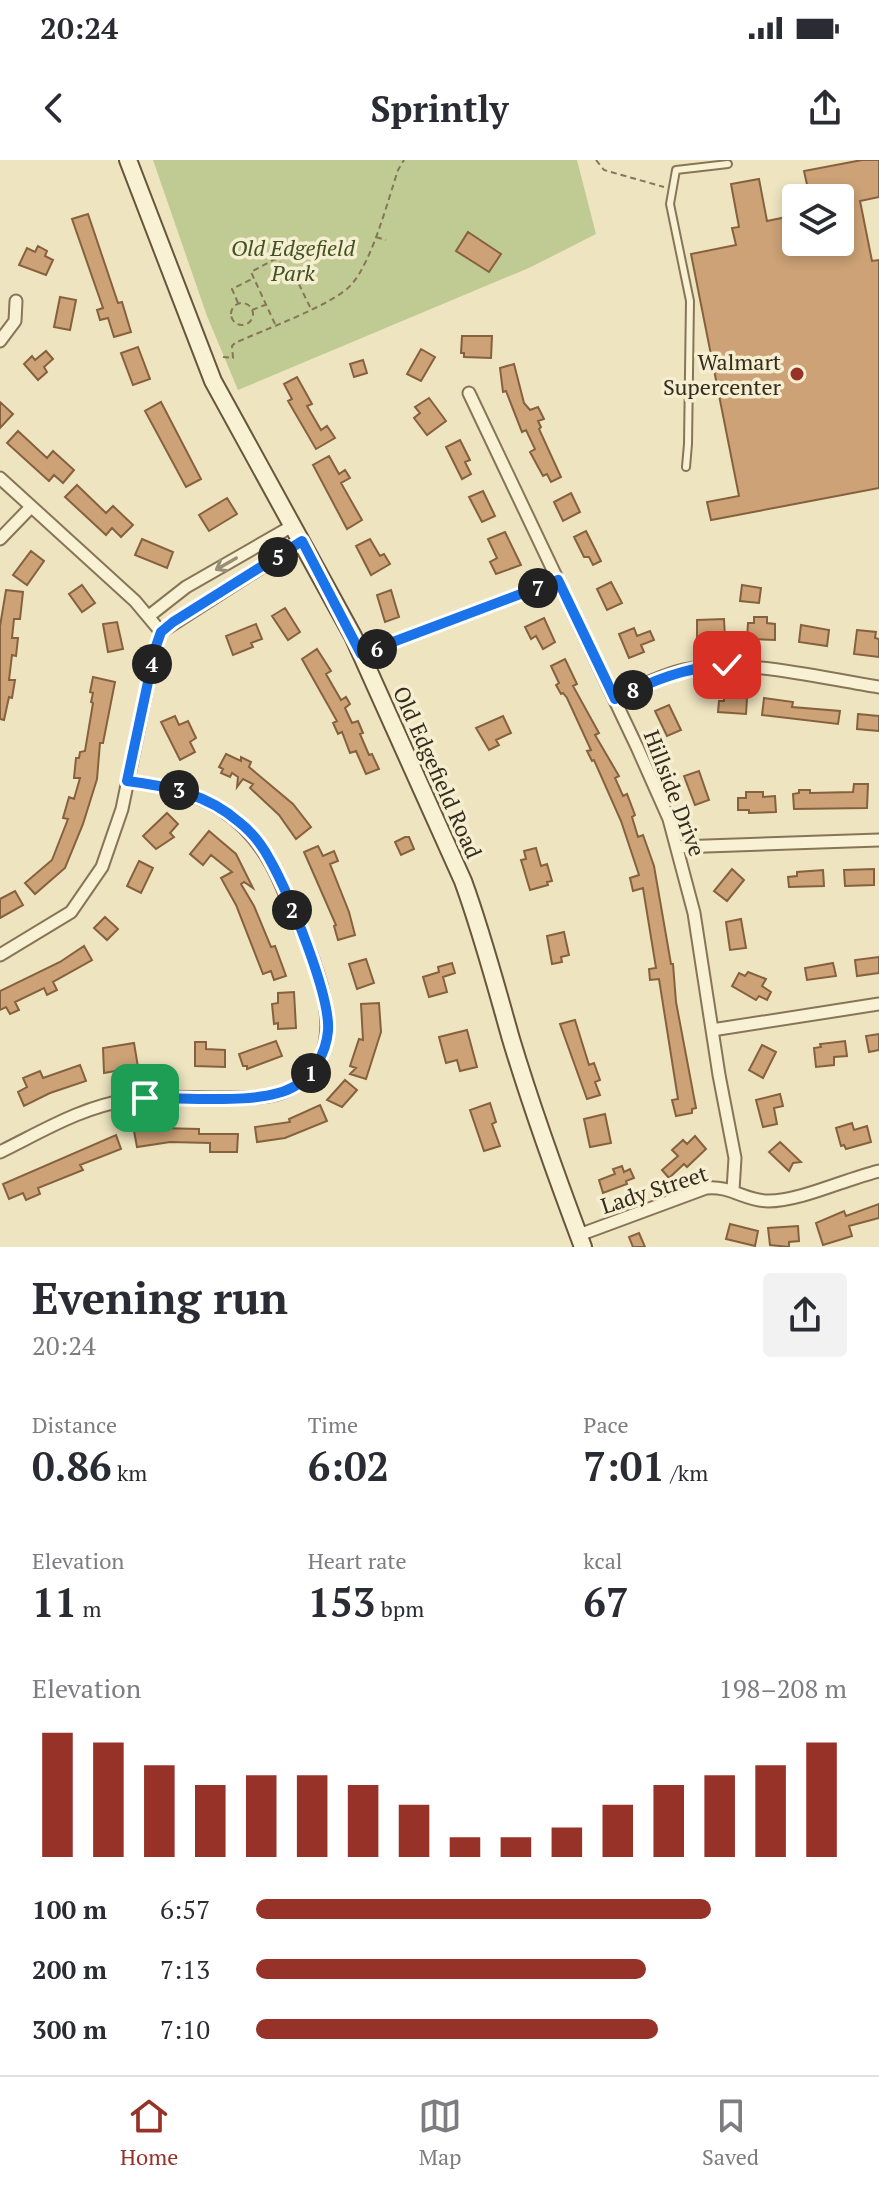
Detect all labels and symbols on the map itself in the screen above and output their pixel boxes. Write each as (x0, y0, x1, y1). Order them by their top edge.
park label: Old Edgefield Park (231, 233, 356, 287)
place label: Walmart Supercenter (663, 347, 782, 401)
marker: Walmart Supercenter (788, 365, 806, 383)
pin: 5 (258, 537, 298, 577)
one-way arrow (215, 556, 238, 572)
pin: 7 (518, 568, 558, 608)
pin: 6 (357, 629, 397, 669)
pin (693, 631, 761, 699)
pin: 4 (132, 644, 172, 684)
pin: 8 (613, 670, 653, 710)
street label: Old Edgefield Road (387, 681, 489, 863)
street label: Hillside Drive (638, 726, 712, 860)
pin: 3 (159, 770, 199, 810)
pin: 2 (272, 890, 312, 930)
pin: 1 (291, 1053, 331, 1093)
pin (111, 1064, 179, 1132)
street label: Lady Street (597, 1158, 711, 1220)

